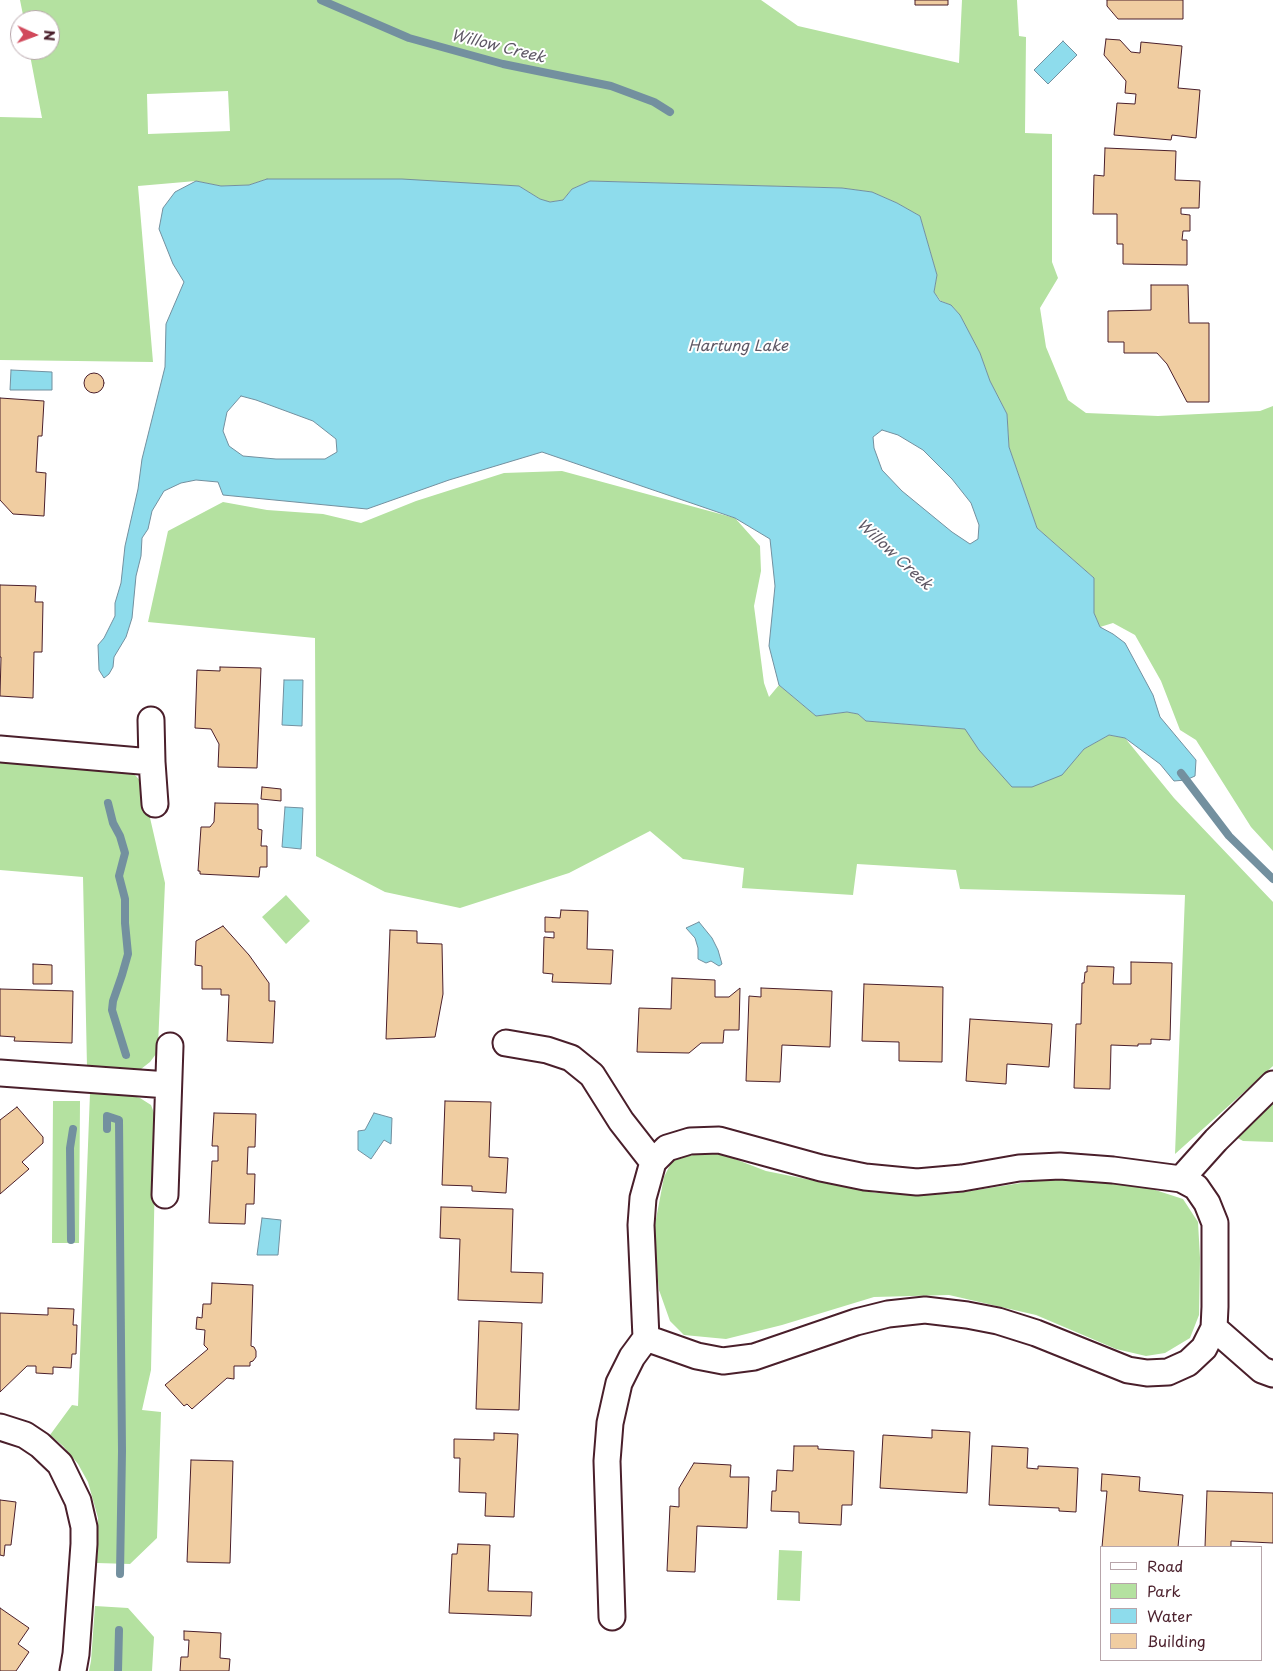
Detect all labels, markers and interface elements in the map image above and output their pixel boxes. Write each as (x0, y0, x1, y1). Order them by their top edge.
north arrow (10, 10, 60, 60)
water label: Willow Creek (449, 27, 547, 67)
text: N (39, 30, 60, 41)
water label: Hartung Lake (688, 338, 788, 356)
water label: Willow Creek (853, 516, 935, 594)
legend (1100, 1546, 1263, 1661)
text: Road (1147, 1554, 1183, 1577)
text: Park (1147, 1579, 1181, 1602)
text: Water (1147, 1604, 1192, 1627)
text: Building (1147, 1629, 1206, 1652)

